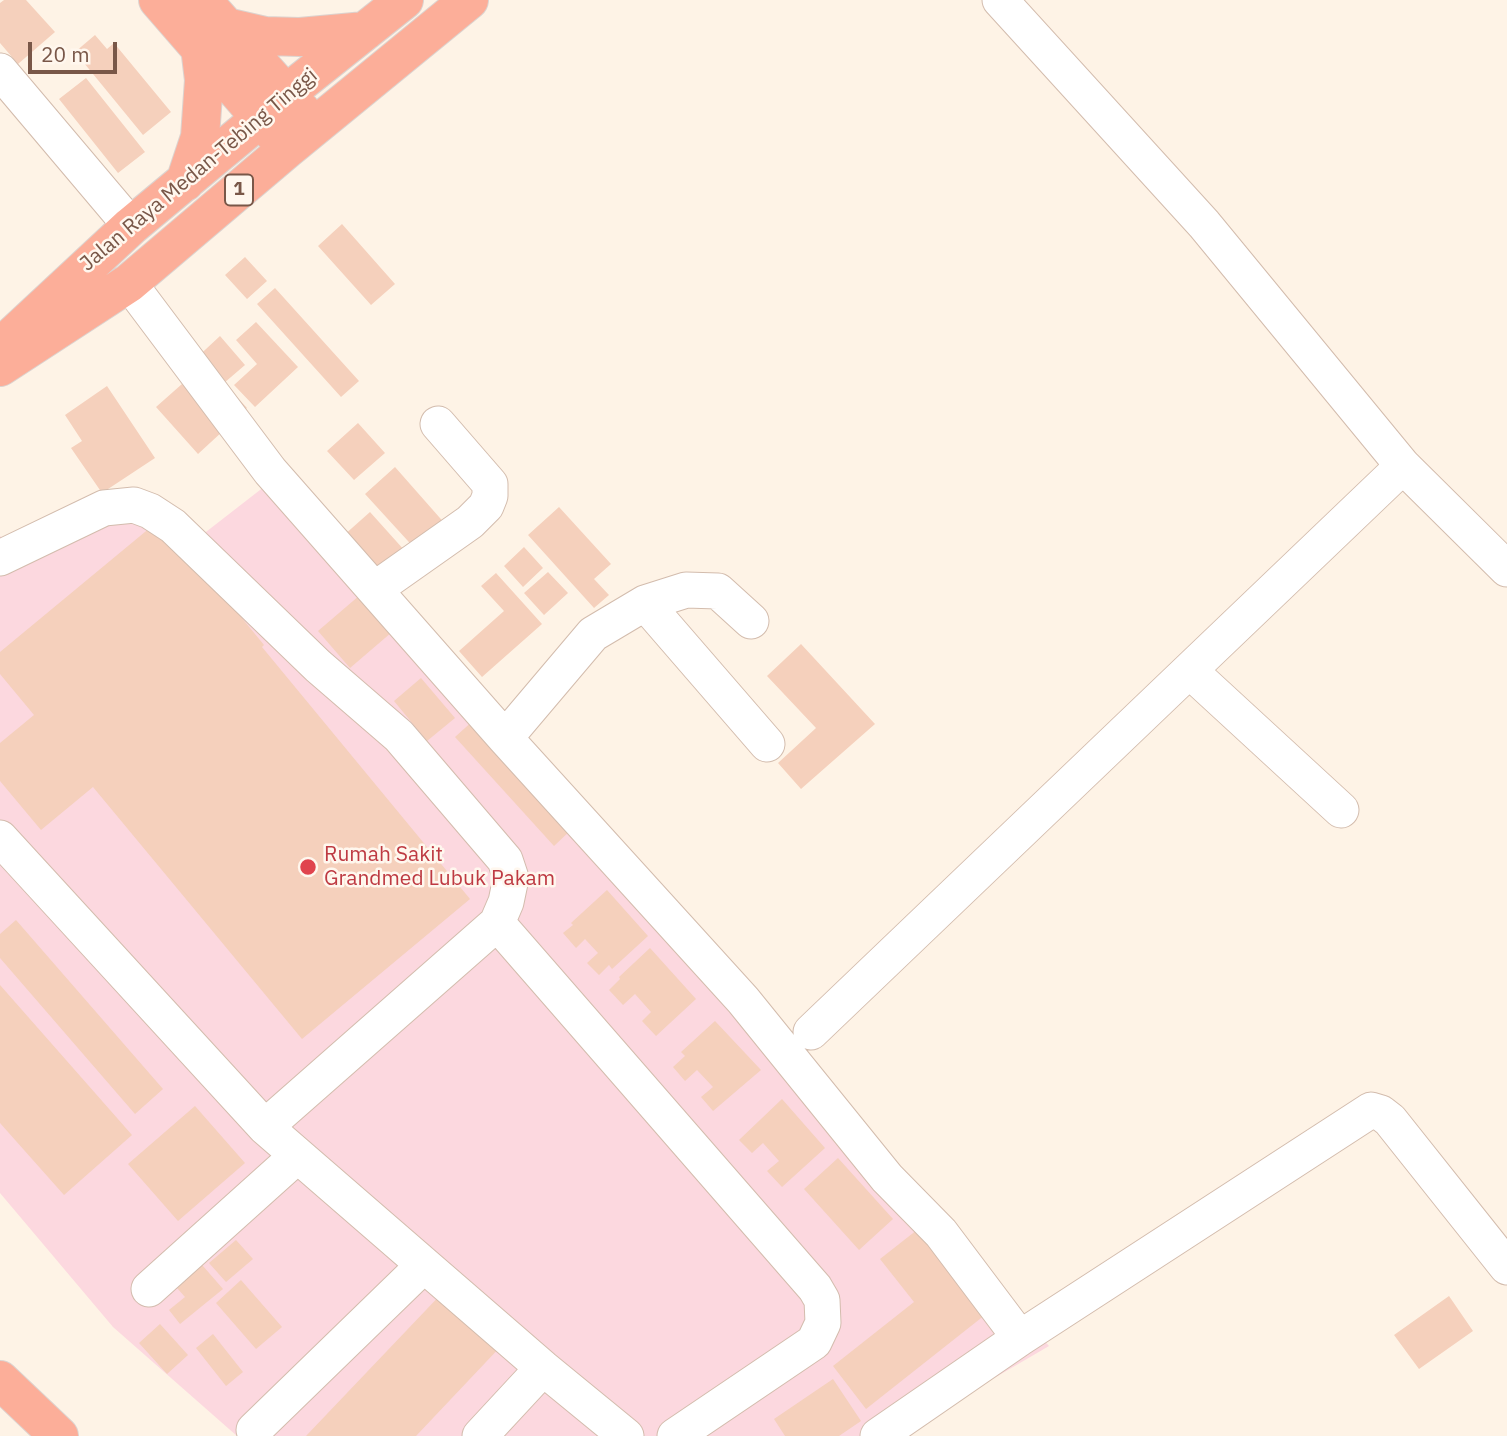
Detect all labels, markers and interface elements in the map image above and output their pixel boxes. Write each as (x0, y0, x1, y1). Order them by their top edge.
scale bar (32, 28, 121, 72)
text: 20 m (41, 40, 90, 68)
street label: Jalan Raya Medan-Tebing Tinggi (75, 63, 323, 277)
road number: 1 (225, 174, 253, 206)
place label: Rumah Sakit Grandmed Lubuk Pakam (324, 842, 555, 892)
marker: Rumah Sakit Grandmed Lubuk Pakam (298, 857, 318, 877)

